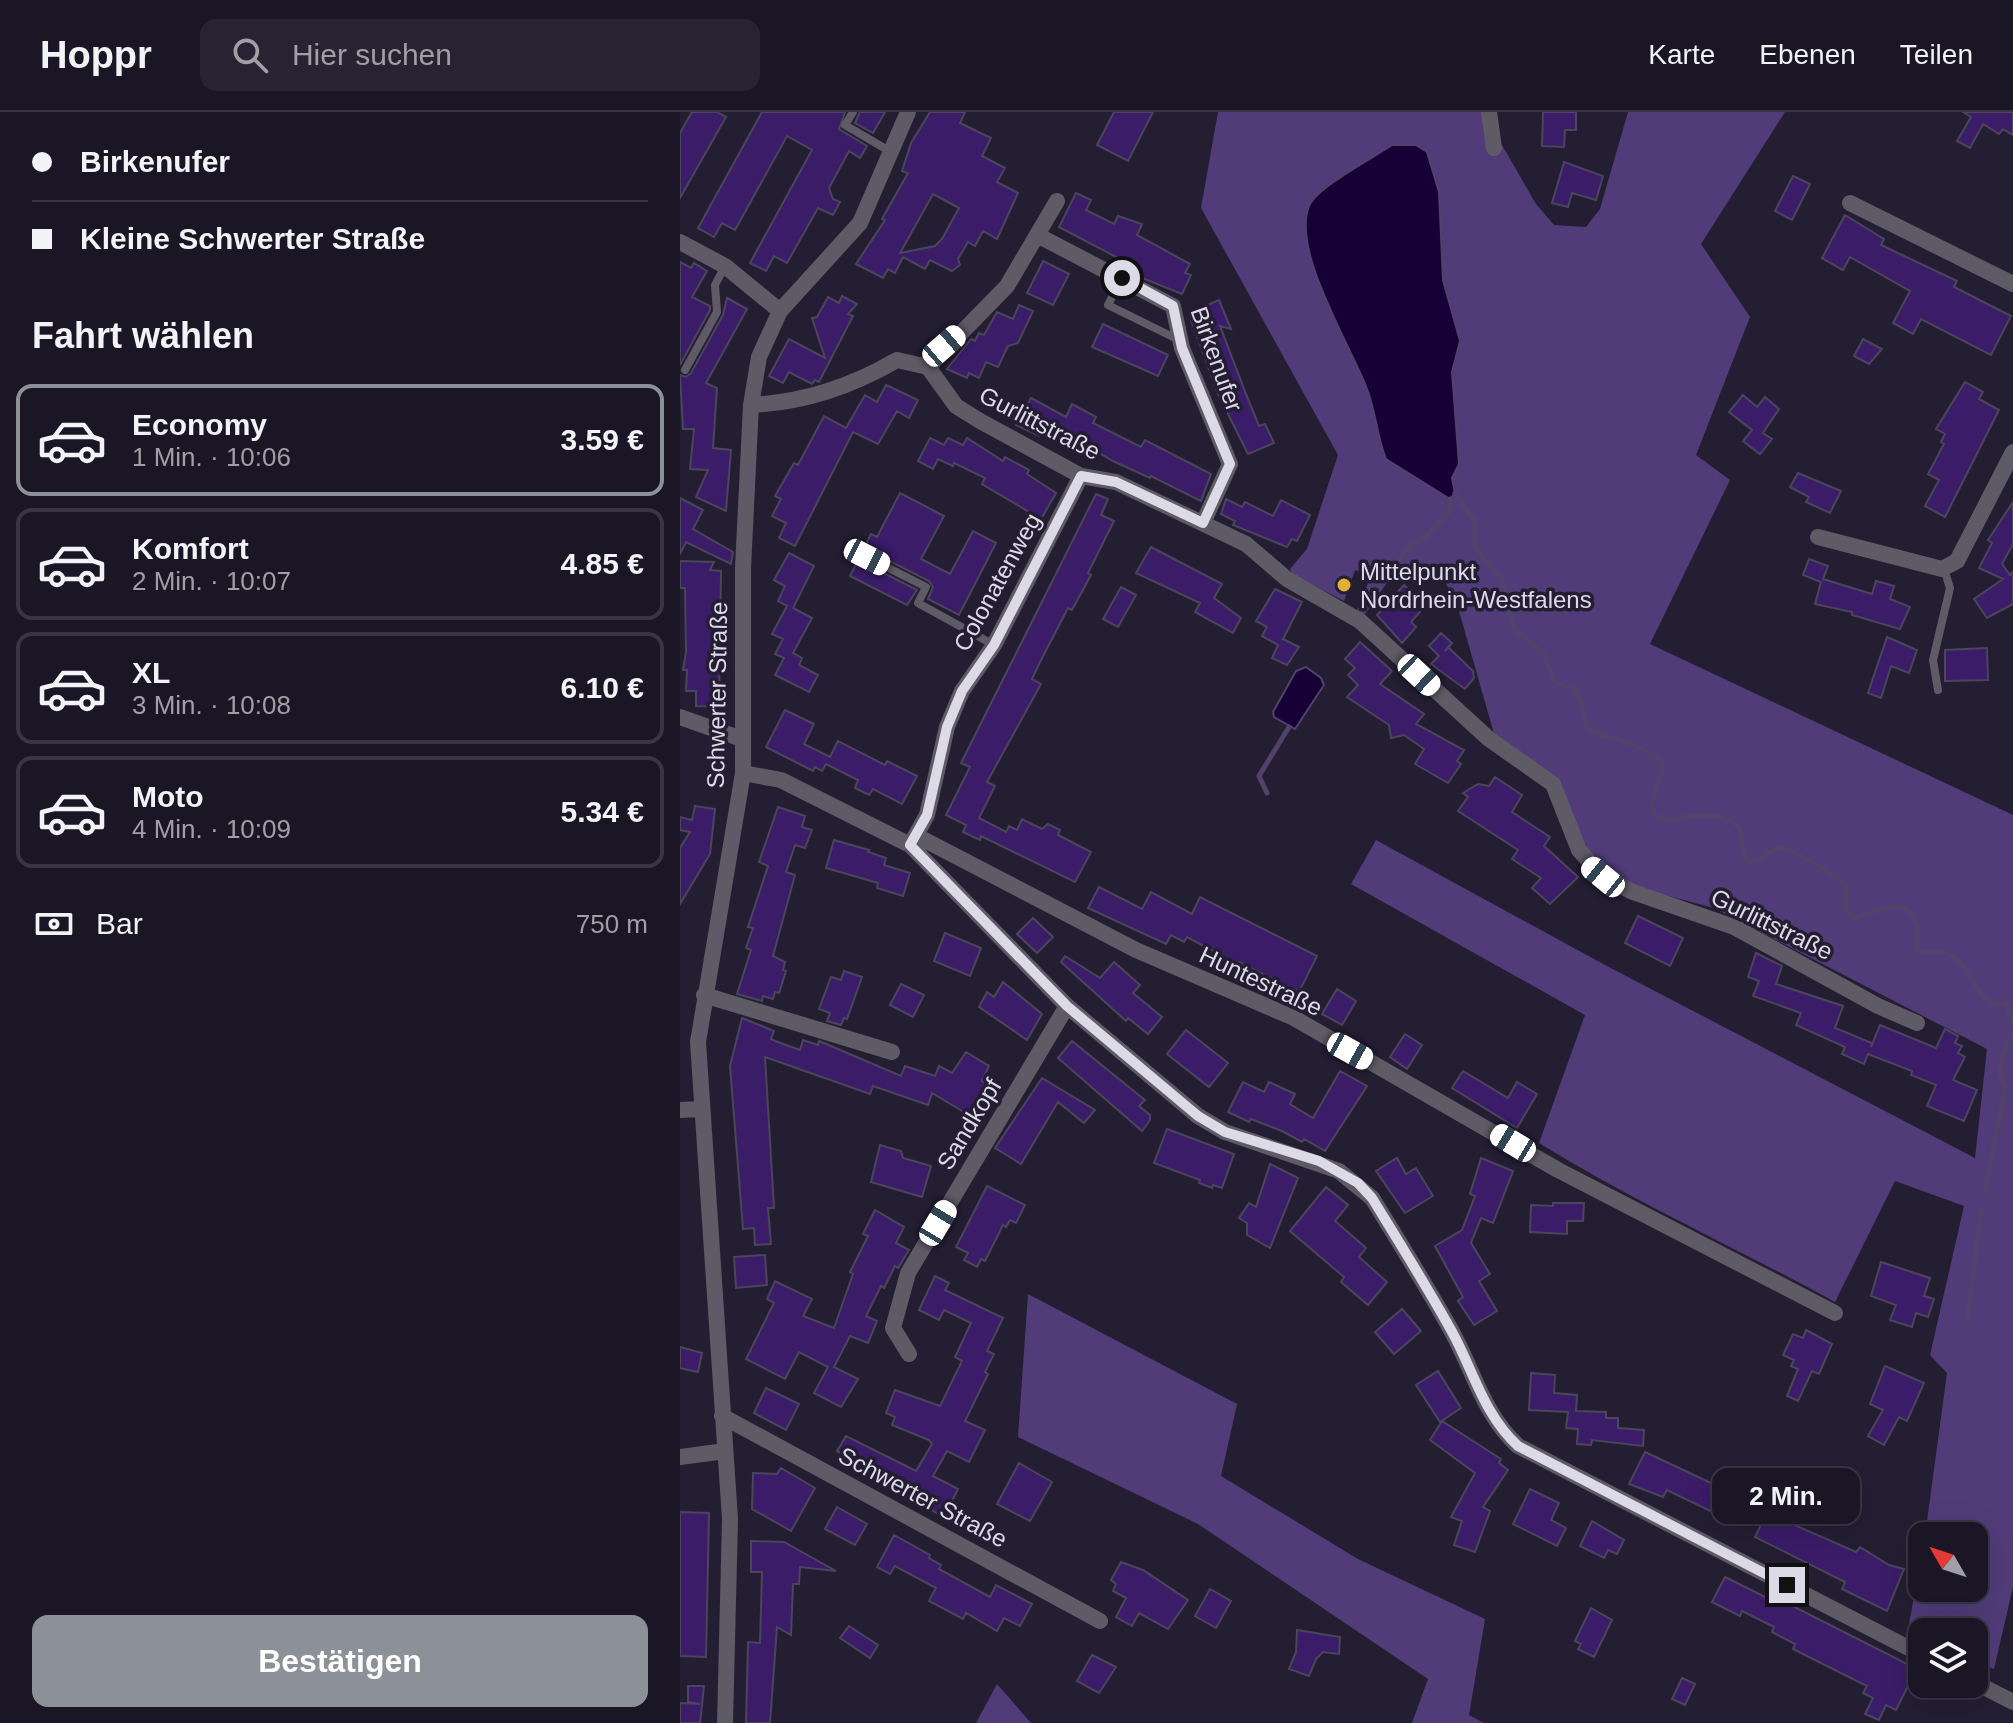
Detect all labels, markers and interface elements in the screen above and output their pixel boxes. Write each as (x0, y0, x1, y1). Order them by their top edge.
search box (200, 19, 760, 91)
icon: search (228, 33, 272, 77)
text: Hoppr (40, 34, 152, 76)
text: Hier suchen (292, 38, 452, 71)
text: Karte (1648, 39, 1715, 70)
text: Ebenen (1759, 39, 1856, 70)
text: Teilen (1900, 39, 1973, 70)
text: Birkenufer (80, 145, 230, 178)
text: Kleine Schwerter Straße (80, 222, 425, 255)
route start (1104, 260, 1140, 296)
street label: Birkenufer (1186, 303, 1248, 415)
text: Fahrt wählen (32, 315, 254, 356)
car (918, 321, 970, 371)
street label: Gurlittstraße (975, 381, 1105, 465)
icon: car (36, 404, 108, 476)
text: Economy (132, 408, 267, 441)
text: 3.59 € (561, 423, 644, 456)
text: 1 Min. · 10:06 (132, 442, 291, 472)
street label: Colonatenweg (948, 508, 1046, 656)
icon: car (36, 528, 108, 600)
text: Komfort (132, 532, 249, 565)
car (840, 535, 894, 579)
text: 4.85 € (561, 547, 644, 580)
place label: Mittelpunkt Nordrhein-Westfalens (1360, 558, 1592, 613)
text: 2 Min. · 10:07 (132, 566, 291, 596)
marker: Mittelpunkt Nordrhein-Westfalens (1335, 576, 1353, 594)
street label: Schwerter Straße (702, 601, 732, 789)
car (1393, 650, 1445, 700)
icon: car (36, 652, 108, 724)
text: XL (132, 656, 170, 689)
text: 6.10 € (561, 671, 644, 704)
text: 3 Min. · 10:08 (132, 690, 291, 720)
icon: car (36, 776, 108, 848)
text: Moto (132, 780, 204, 813)
text: 5.34 € (561, 795, 644, 828)
text: 4 Min. · 10:09 (132, 814, 291, 844)
car (1577, 853, 1629, 901)
street label: Gurlittstraße (1707, 883, 1837, 965)
icon: cash (32, 902, 76, 946)
text: Bar (96, 907, 143, 940)
text: 750 m (576, 909, 648, 939)
street label: Huntestraße (1195, 941, 1327, 1021)
car (1323, 1029, 1377, 1073)
street label: Sandkopf (931, 1073, 1007, 1174)
car (1486, 1120, 1540, 1166)
car (915, 1196, 961, 1250)
street label: Schwerter Straße (834, 1441, 1012, 1553)
callout: 2 Min. (1713, 1469, 1861, 1525)
text: 2 Min. (1749, 1481, 1823, 1511)
north arrow (1908, 1522, 1988, 1602)
map controls (1908, 1522, 1988, 1698)
route end (1769, 1567, 1805, 1603)
button: Bestätigen (32, 1615, 648, 1707)
button: layers (1908, 1618, 1988, 1698)

